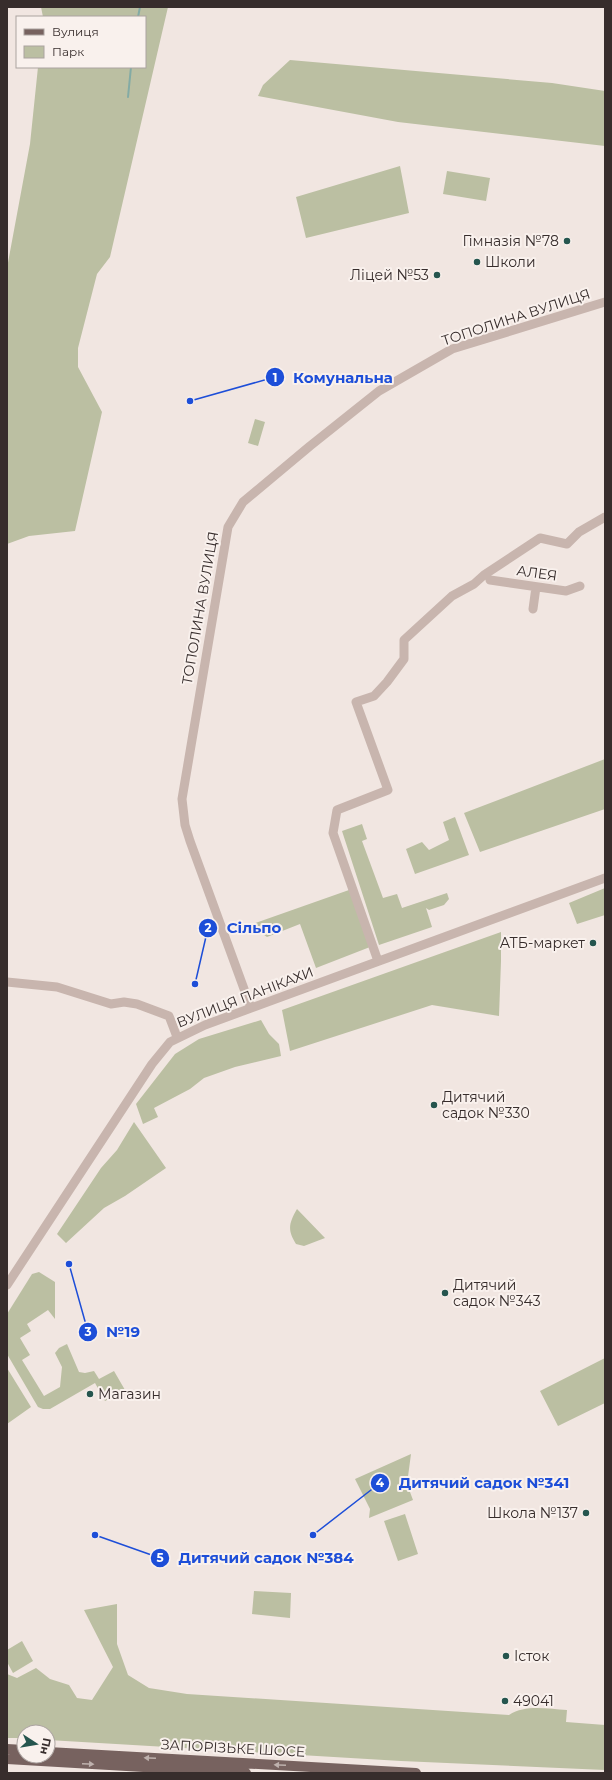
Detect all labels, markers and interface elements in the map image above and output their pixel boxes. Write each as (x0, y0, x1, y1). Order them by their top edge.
legend (16, 16, 146, 68)
text: Вулиця (52, 24, 99, 39)
text: Парк (52, 44, 84, 59)
place label: Гімназія №78 (462, 232, 559, 250)
marker: Гімназія №78 (562, 236, 572, 246)
place label: Школи (485, 253, 536, 271)
marker: Школи (472, 257, 482, 267)
place label: Ліцей №53 (350, 266, 429, 284)
marker: Ліцей №53 (432, 270, 442, 280)
street label: ТОПОЛИНА ВУЛИЦЯ (439, 284, 593, 350)
callout: Комунальна (265, 364, 401, 391)
text: Комунальна (293, 368, 393, 387)
text: 1 (273, 370, 277, 385)
street label: ТОПОЛИНА ВУЛИЦЯ (178, 530, 222, 686)
street label: АЛЕЯ (516, 561, 558, 585)
callout: Сільпо (198, 914, 289, 941)
text: Сільпо (227, 918, 281, 937)
text: 2 (204, 920, 212, 935)
place label: АТБ-маркет (500, 934, 585, 952)
marker: АТБ-маркет (588, 938, 598, 948)
street label: ВУЛИЦЯ ПАНІКАХИ (174, 963, 316, 1031)
place label: Дитячий садок №330 (442, 1088, 530, 1122)
marker: Дитячий садок №330 (429, 1100, 439, 1110)
place label: Дитячий садок №343 (453, 1276, 541, 1310)
marker: Дитячий садок №343 (440, 1288, 450, 1298)
callout: №19 (78, 1319, 148, 1346)
text: №19 (106, 1322, 140, 1341)
text: 3 (83, 1324, 92, 1339)
place label: Магазин (98, 1385, 161, 1403)
marker: Магазин (85, 1389, 95, 1399)
callout: Дитячий садок №341 (370, 1469, 577, 1496)
text: Дитячий садок №341 (399, 1473, 569, 1492)
text: 4 (376, 1475, 385, 1490)
place label: Школа №137 (487, 1504, 578, 1522)
marker: Школа №137 (581, 1508, 591, 1518)
callout: Дитячий садок №384 (150, 1544, 361, 1571)
text: Дитячий садок №384 (178, 1548, 354, 1567)
text: 5 (156, 1550, 164, 1565)
place label: Істок (514, 1647, 549, 1665)
marker: Істок (501, 1651, 511, 1661)
place label: 49041 (513, 1692, 554, 1710)
marker: 49041 (500, 1696, 510, 1706)
north arrow (16, 1724, 56, 1764)
street label: ЗАПОРІЗЬКЕ ШОСЕ (161, 1735, 305, 1761)
text: Пн (37, 1737, 54, 1756)
one-way arrow (144, 1754, 156, 1761)
one-way arrow (82, 1761, 95, 1767)
one-way arrow (273, 1762, 286, 1768)

